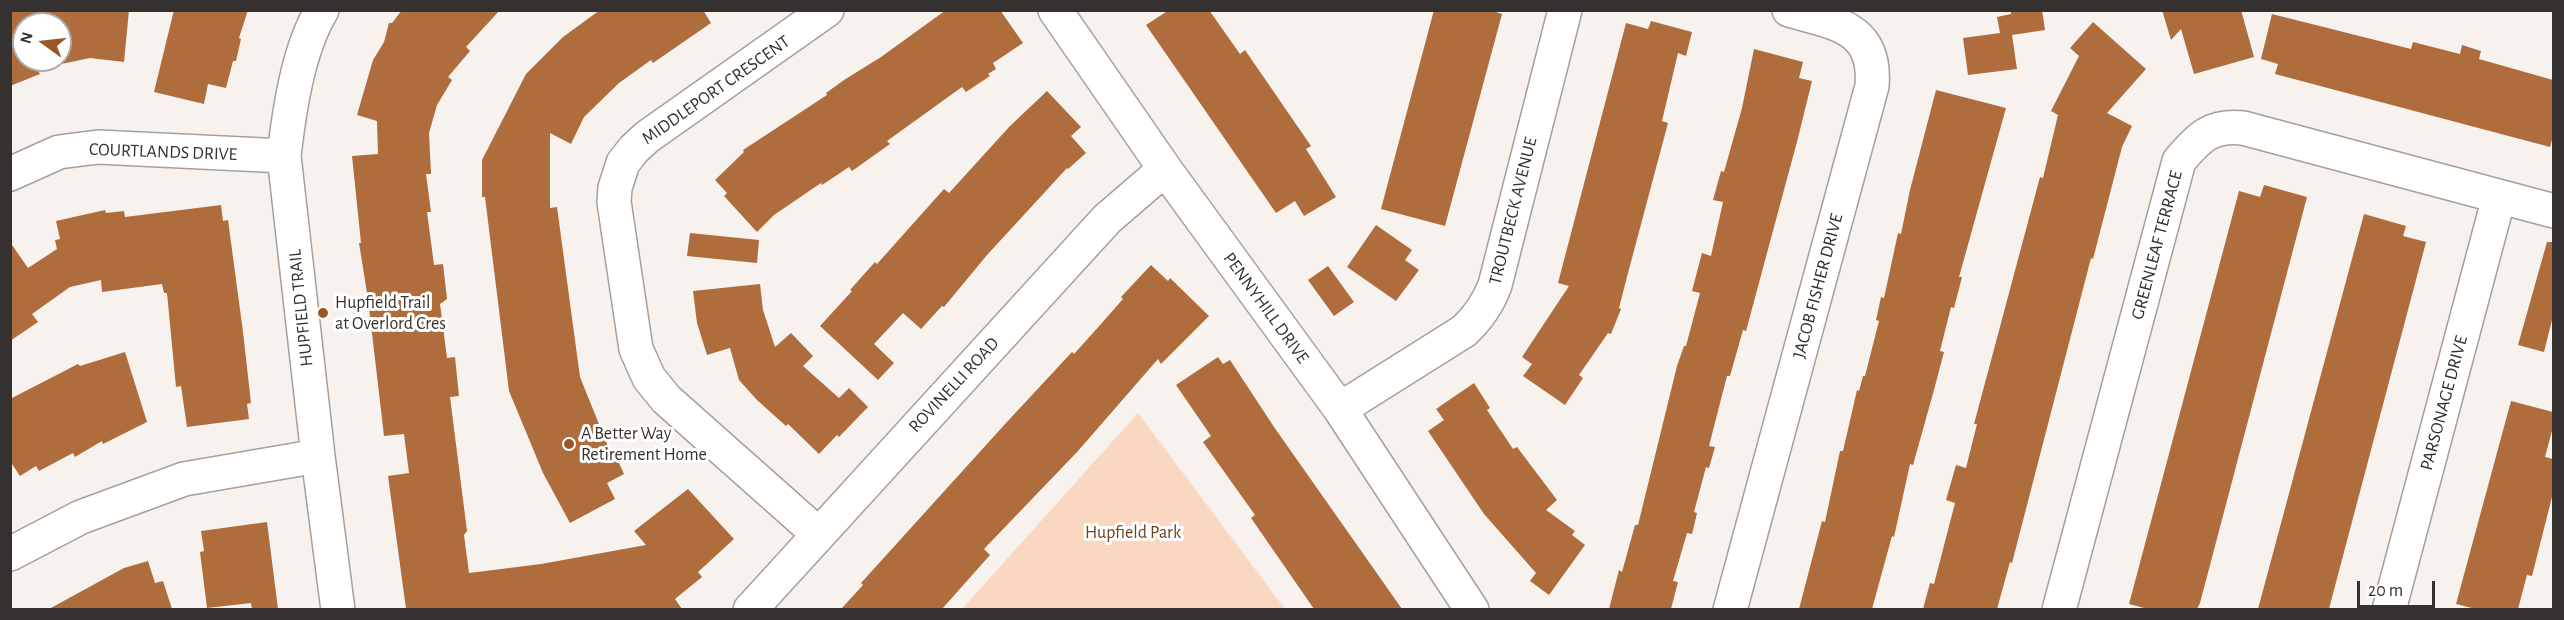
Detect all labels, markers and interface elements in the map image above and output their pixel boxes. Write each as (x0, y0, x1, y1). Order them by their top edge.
north arrow (12, 12, 72, 72)
text: N (17, 30, 36, 45)
street label: MIDDLEPORT CRESCENT (638, 31, 794, 149)
street label: TROUTBECK AVENUE (1484, 135, 1542, 287)
street label: COURTLANDS DRIVE (88, 139, 238, 165)
street label: GREENLEAF TERRACE (2127, 168, 2187, 322)
street label: JACOB FISHER DRIVE (1788, 211, 1848, 361)
street label: HUPFIELD TRAIL (284, 248, 318, 368)
street label: PENNYHILL DRIVE (1218, 248, 1314, 368)
place label: Hupfield Trail at Overlord Cres (335, 292, 446, 334)
marker: Hupfield Trail at Overlord Cres (316, 306, 330, 320)
street label: ROVINELLI ROAD (904, 333, 1004, 437)
street label: PARSONAGE DRIVE (2416, 333, 2472, 473)
place label: A Better Way Retirement Home (581, 423, 707, 466)
marker: A Better Way Retirement Home (562, 437, 576, 451)
park label: Hupfield Park (1085, 522, 1181, 544)
scale bar (2360, 569, 2438, 607)
text: 20 m (2368, 582, 2403, 600)

